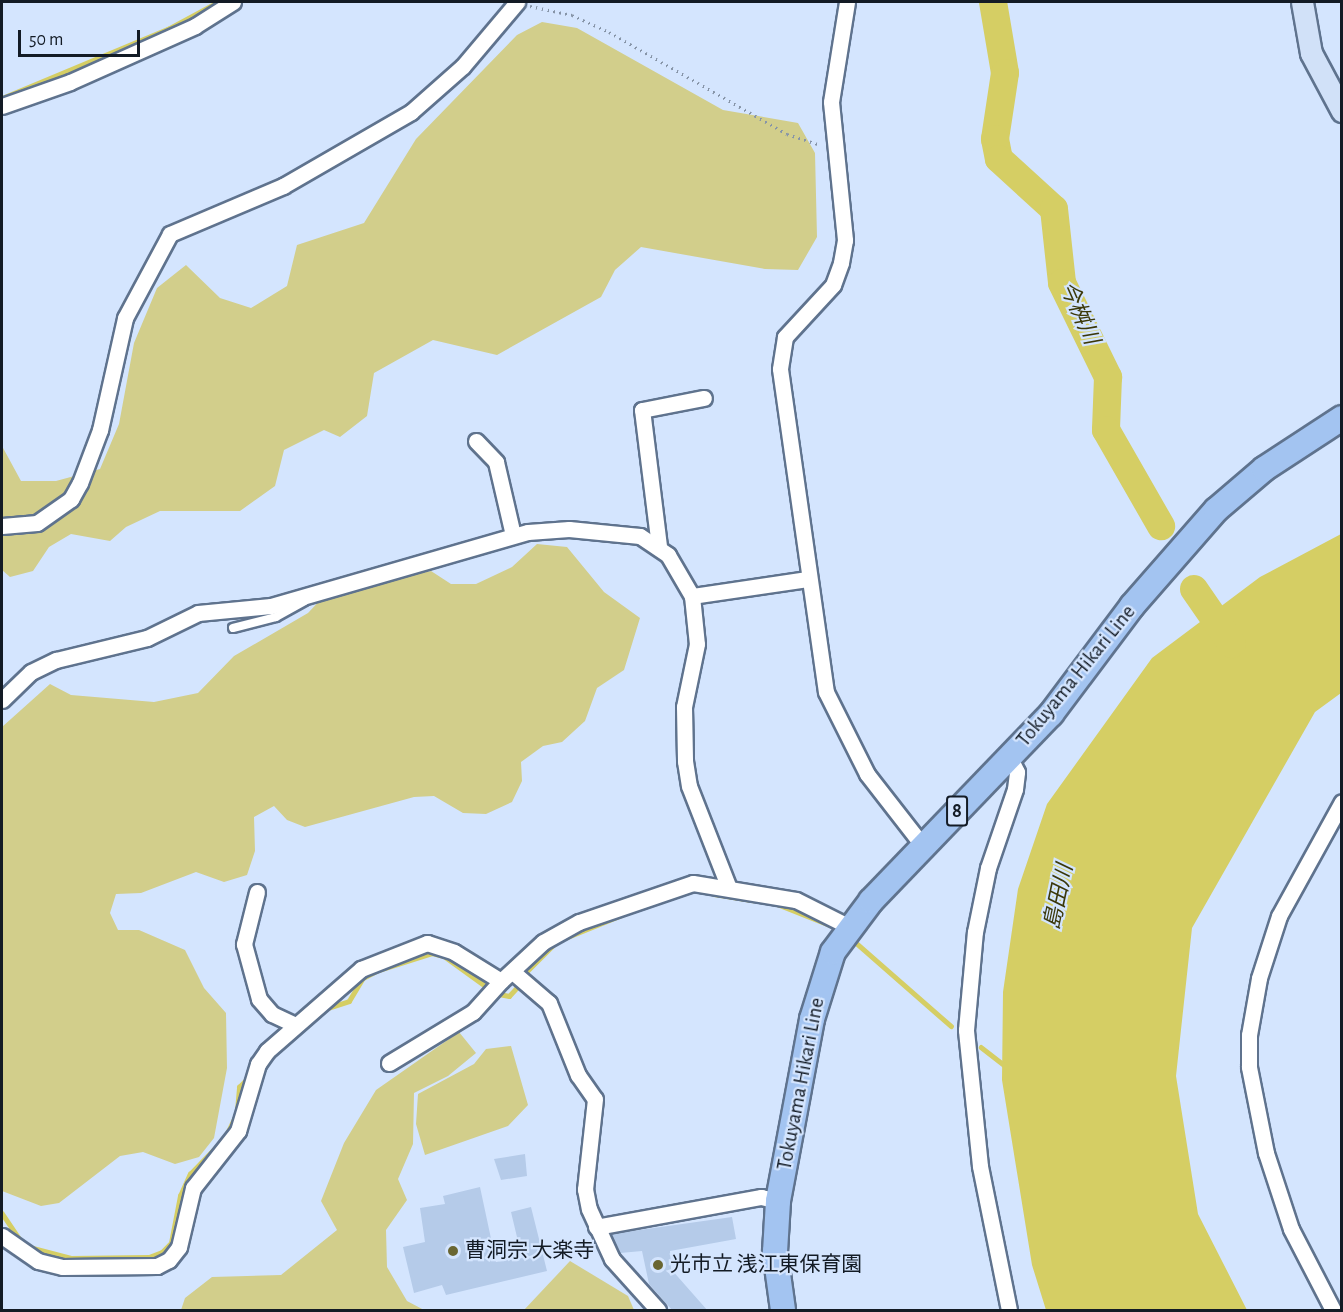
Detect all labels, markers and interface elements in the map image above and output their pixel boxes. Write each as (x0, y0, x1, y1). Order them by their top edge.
scale bar (21, 18, 142, 56)
text: 50 m (29, 31, 63, 49)
water label: 今桝川 (1054, 277, 1104, 349)
street label: Tokuyama Hikari Line (1011, 600, 1141, 752)
road number: 8 (945, 794, 969, 828)
water label: 島田川 (1039, 862, 1079, 932)
street label: Tokuyama Hikari Line (772, 996, 830, 1172)
place label: 曹洞宗 大楽寺 (465, 1238, 594, 1264)
marker: 曹洞宗 大楽寺 (446, 1244, 460, 1258)
place label: 光市立 浅江東保育園 (670, 1252, 862, 1278)
marker: 光市立 浅江東保育園 (651, 1258, 665, 1272)

